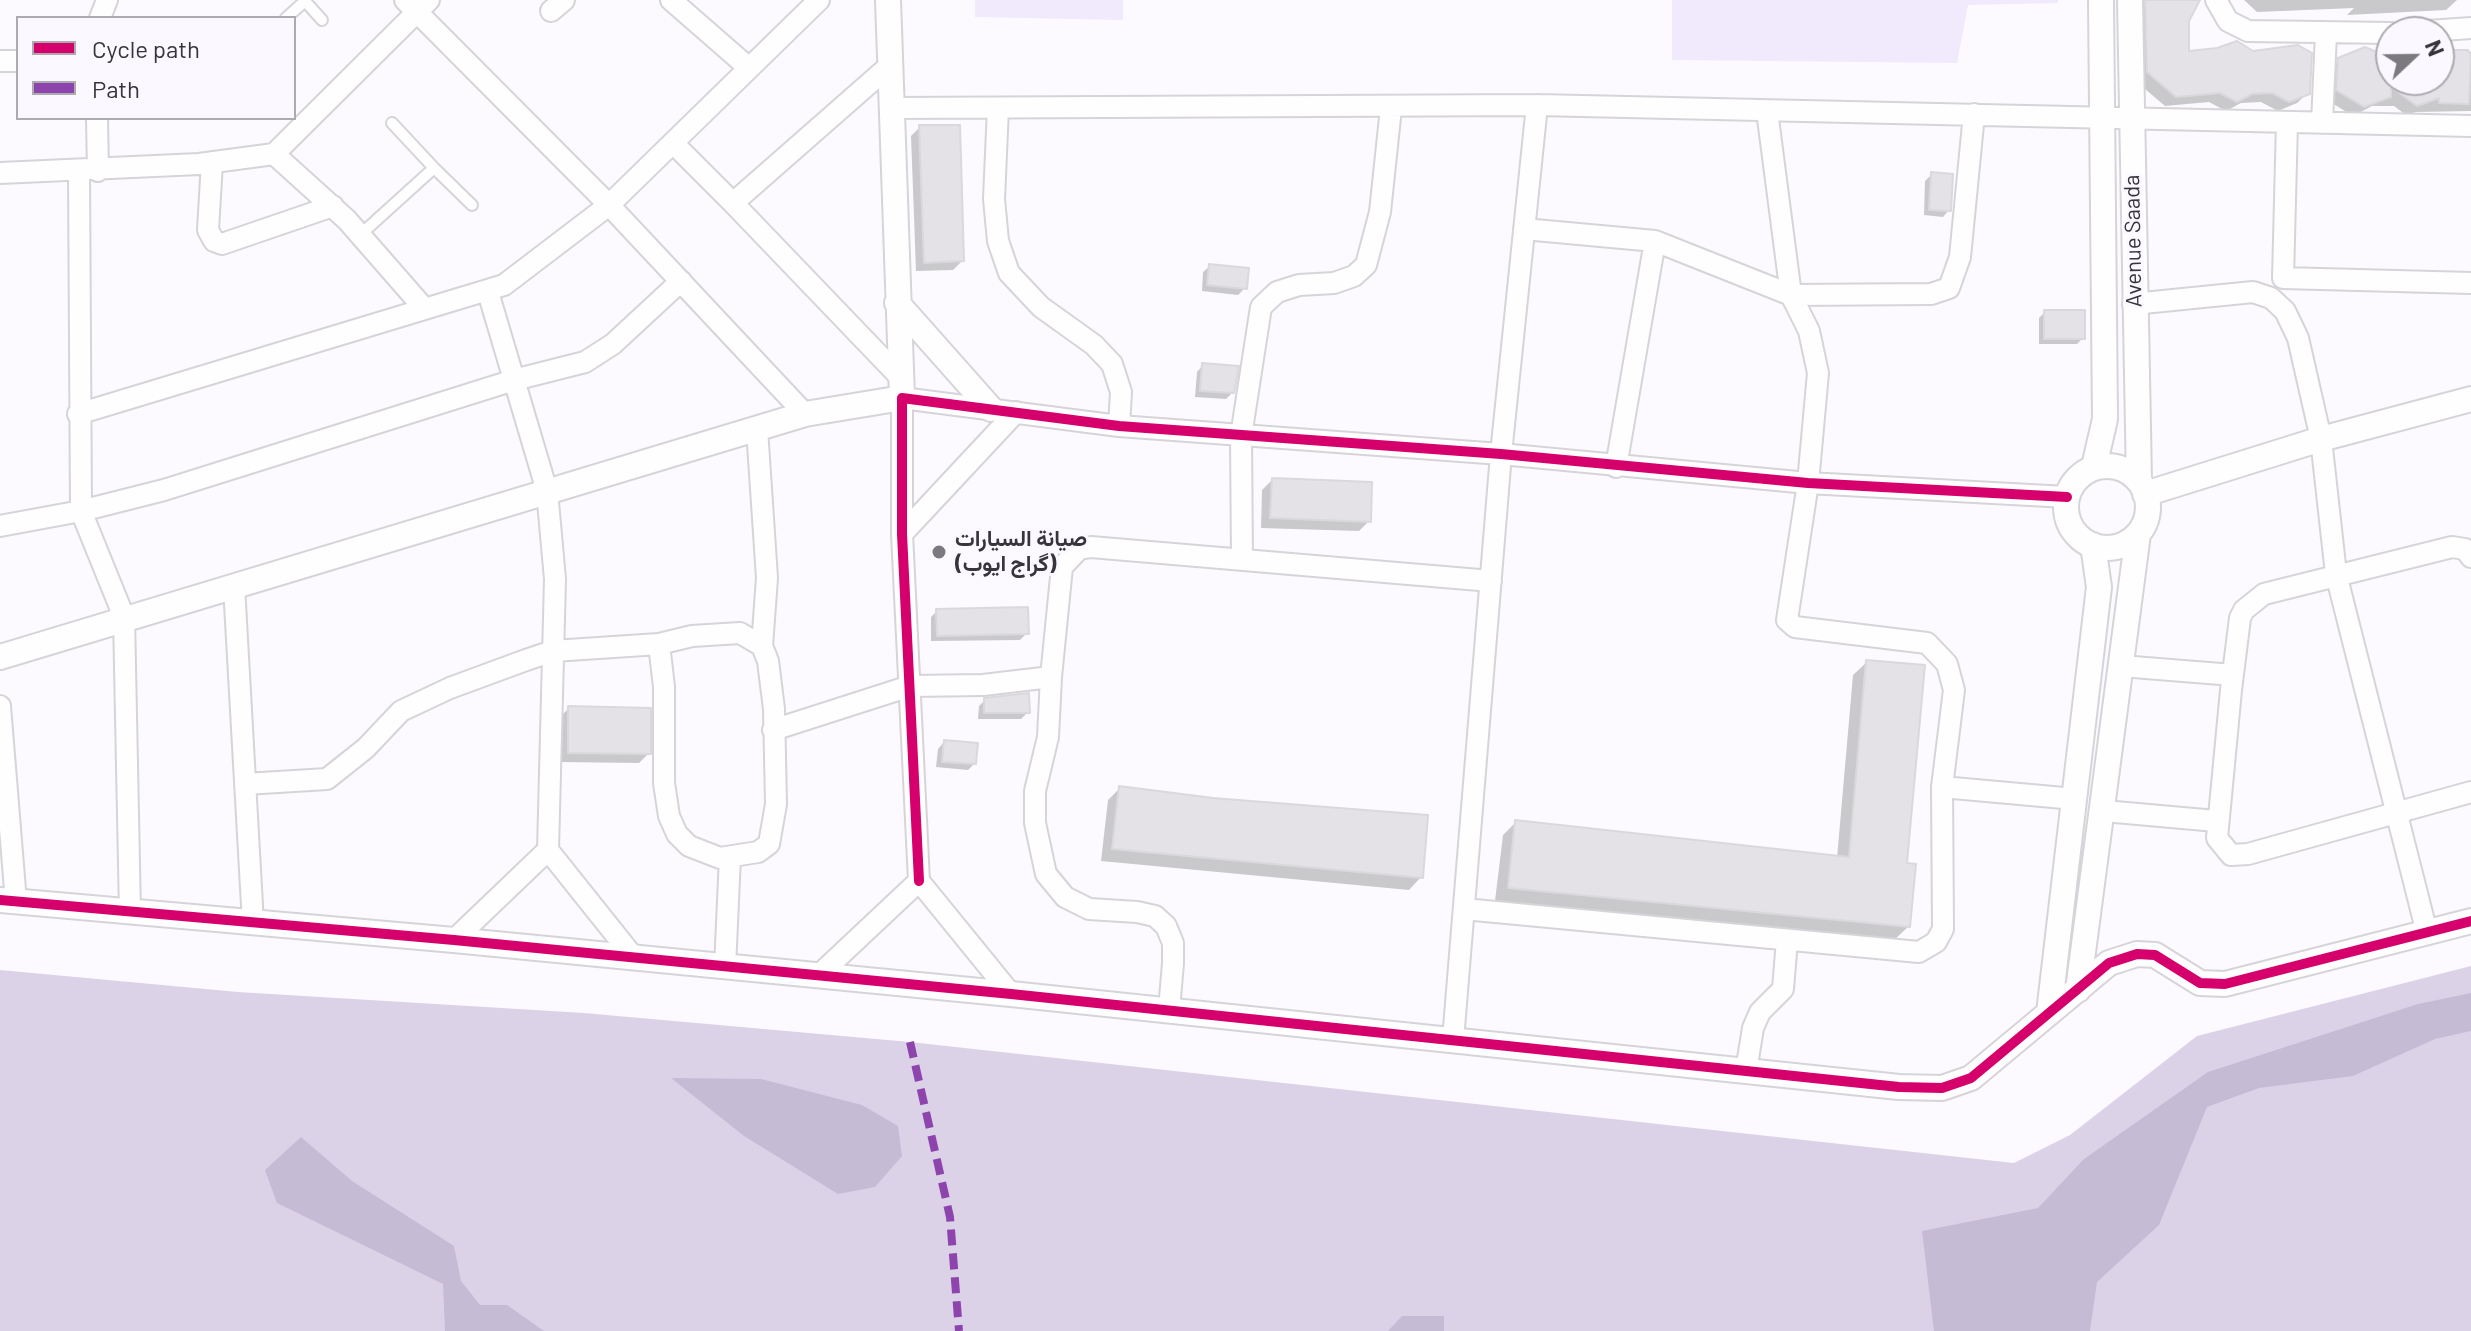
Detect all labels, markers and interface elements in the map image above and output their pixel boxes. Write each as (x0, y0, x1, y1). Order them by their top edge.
legend (16, 16, 296, 120)
north arrow (2375, 16, 2455, 96)
text: Cycle path (92, 34, 200, 63)
text: N (2421, 36, 2450, 59)
text: Path (92, 74, 140, 103)
street label: Avenue Saada (2119, 174, 2147, 308)
place label: صيانة السيارات (گراج ايوب) (955, 526, 1087, 578)
marker: صيانة السيارات (گراج ايوب) (930, 543, 948, 561)

